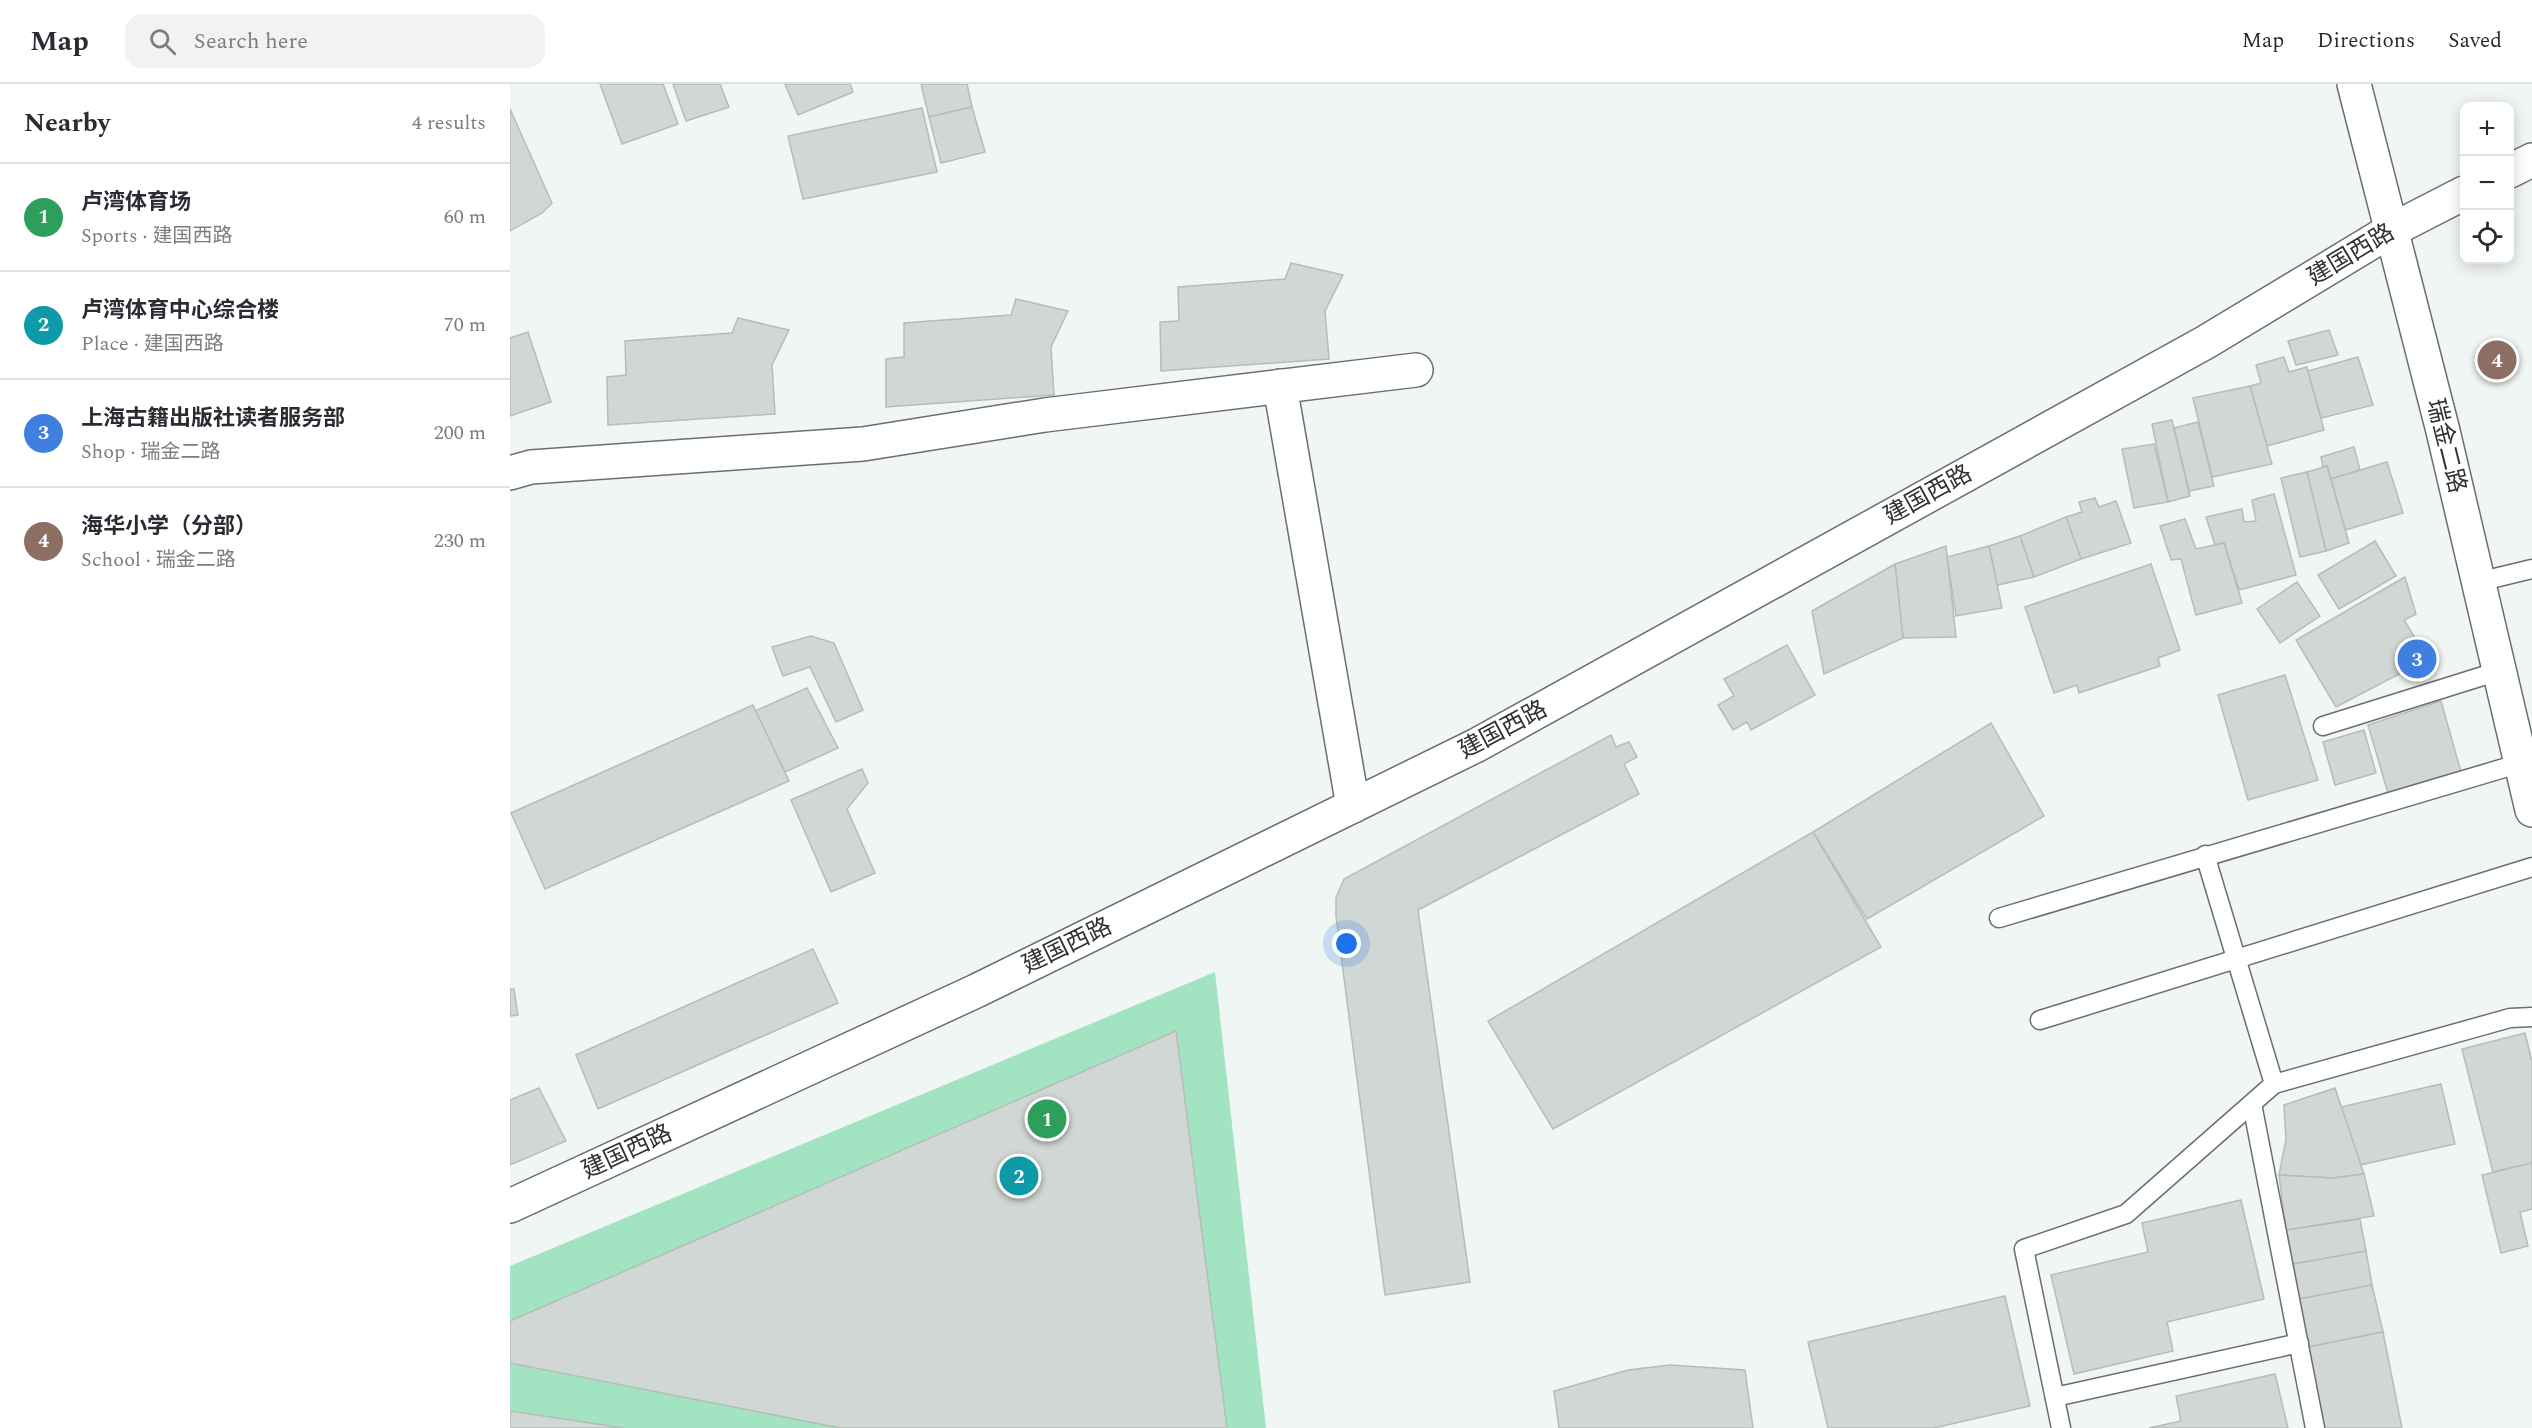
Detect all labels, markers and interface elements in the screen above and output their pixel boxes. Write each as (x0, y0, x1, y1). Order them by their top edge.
search box (125, 14, 545, 68)
text: Map (30, 20, 89, 63)
icon: search (146, 25, 179, 58)
text: Search here (194, 25, 308, 58)
text: Map (2242, 25, 2284, 57)
text: Directions (2317, 25, 2415, 57)
text: Saved (2448, 25, 2502, 57)
map controls (2460, 102, 2514, 264)
button: + (2460, 102, 2514, 156)
text: Nearby (24, 103, 110, 143)
text: 4 results (412, 108, 486, 138)
button: − (2460, 156, 2514, 210)
text: 卢湾体育场 (81, 186, 191, 219)
text: 1 (38, 202, 49, 232)
text: 60 m (444, 202, 486, 232)
button: locate (2460, 210, 2514, 264)
street label: 建国西路 (2301, 215, 2401, 295)
text: Sports · 建国西路 (81, 221, 233, 251)
text: 卢湾体育中心综合楼 (81, 294, 279, 327)
text: 2 (38, 310, 49, 340)
text: 70 m (444, 310, 486, 340)
text: Place · 建国西路 (81, 329, 224, 359)
pin: 4 (2478, 338, 2516, 382)
street label: 瑞金二路 (2417, 395, 2475, 497)
text: 上海古籍出版社读者服务部 (81, 402, 345, 435)
text: 3 (38, 418, 49, 448)
text: 200 m (434, 418, 486, 448)
text: Shop · 瑞金二路 (81, 437, 220, 467)
street label: 建国西路 (1877, 456, 1979, 534)
text: 海华小学（分部） (81, 510, 257, 543)
text: 4 (38, 526, 49, 556)
text: 230 m (434, 526, 486, 556)
text: School · 瑞金二路 (81, 545, 236, 575)
pin: 3 (2398, 636, 2436, 682)
street label: 建国西路 (1452, 692, 1554, 768)
street label: 建国西路 (1016, 909, 1118, 983)
your location (1332, 929, 1361, 958)
pin: 1 (1028, 1096, 1066, 1142)
street label: 建国西路 (576, 1115, 678, 1189)
pin: 2 (1000, 1154, 1038, 1198)

